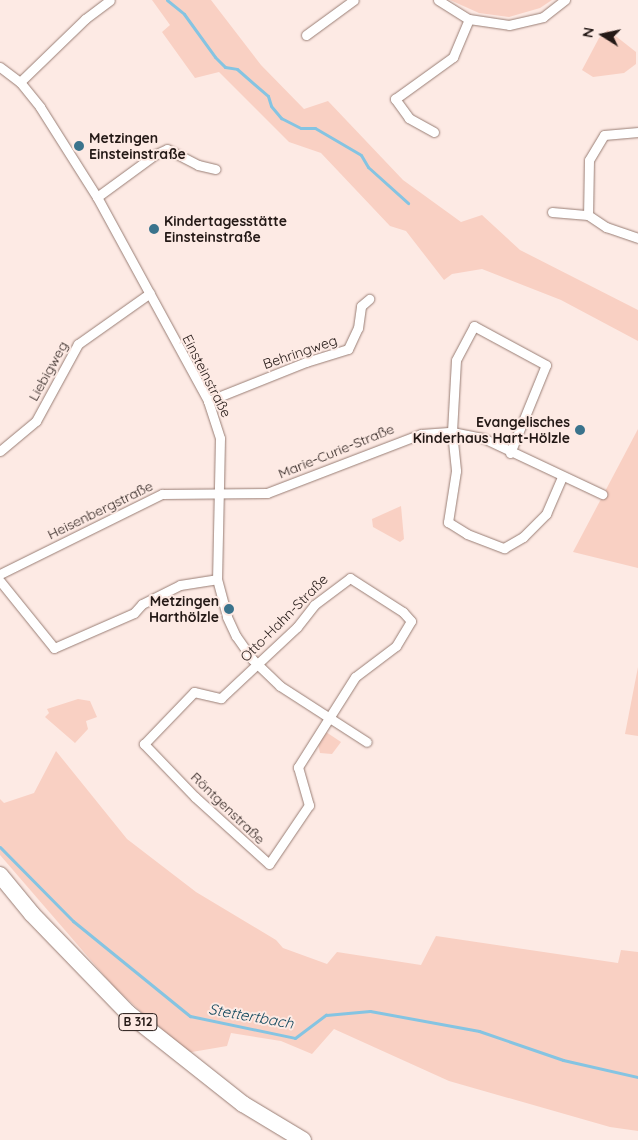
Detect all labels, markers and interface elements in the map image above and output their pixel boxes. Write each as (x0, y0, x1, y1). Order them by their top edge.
north arrow (578, 10, 628, 60)
text: N (578, 26, 598, 39)
place label: Metzingen Einsteinstraße (89, 130, 186, 162)
marker: Metzingen Einsteinstraße (73, 140, 85, 152)
place label: Kindertagesstätte Einsteinstraße (164, 213, 287, 246)
marker: Kindertagesstätte Einsteinstraße (148, 223, 160, 235)
street label: Behringweg (261, 331, 339, 373)
street label: Einsteinstraße (179, 332, 235, 420)
street label: Liebigweg (25, 338, 71, 404)
place label: Evangelisches Kinderhaus Hart-Hölzle (413, 414, 570, 447)
street label: Marie-Curie-Straße (276, 420, 396, 482)
marker: Evangelisches Kinderhaus Hart-Hölzle (574, 424, 586, 436)
street label: Heisenbergstraße (45, 477, 155, 543)
street label: Otto-Hahn-Straße (237, 571, 331, 665)
place label: Metzingen Harthölzle (149, 593, 219, 626)
marker: Metzingen Harthölzle (223, 603, 235, 615)
street label: Röntgenstraße (187, 768, 269, 848)
water label: Stettertbach (207, 1000, 295, 1032)
road number: B 312 (118, 1012, 158, 1032)

